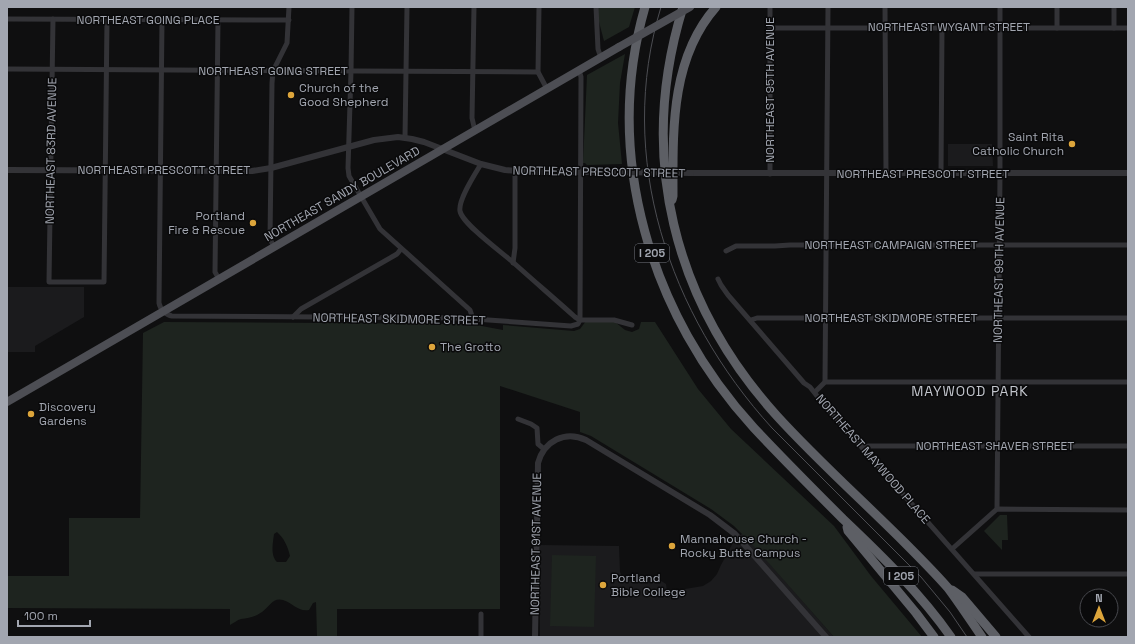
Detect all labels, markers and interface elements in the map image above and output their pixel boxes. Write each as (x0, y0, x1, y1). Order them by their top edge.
street label: NORTHEAST GOING PLACE (77, 12, 220, 28)
street label: NORTHEAST 95TH AVENUE (762, 17, 778, 163)
street label: NORTHEAST WYGANT STREET (868, 19, 1030, 35)
street label: NORTHEAST GOING STREET (198, 63, 348, 79)
street label: NORTHEAST 83RD AVENUE (42, 77, 60, 224)
place label: Church of the Good Shepherd (299, 80, 389, 110)
marker: Church of the Good Shepherd (286, 90, 296, 100)
place label: Saint Rita Catholic Church (972, 129, 1064, 159)
marker: Saint Rita Catholic Church (1067, 139, 1077, 149)
street label: NORTHEAST SANDY BOULEVARD (261, 143, 423, 245)
street label: NORTHEAST PRESCOTT STREET (78, 162, 250, 178)
street label: NORTHEAST PRESCOTT STREET (512, 162, 686, 182)
street label: NORTHEAST PRESCOTT STREET (837, 166, 1009, 182)
street label: NORTHEAST 99TH AVENUE (990, 197, 1008, 343)
place label: Portland Fire & Rescue (168, 208, 245, 238)
marker: Portland Fire & Rescue (248, 218, 258, 228)
street label: NORTHEAST CAMPAIGN STREET (804, 237, 978, 253)
road number: I 205 (635, 244, 669, 262)
street label: NORTHEAST SKIDMORE STREET (312, 309, 486, 329)
street label: NORTHEAST SKIDMORE STREET (804, 310, 978, 326)
place label: The Grotto (440, 339, 501, 355)
marker: The Grotto (427, 342, 437, 352)
district label: MAYWOOD PARK (911, 382, 1029, 400)
street label: NORTHEAST MAYWOOD PLACE (812, 391, 934, 527)
place label: Discovery Gardens (39, 399, 96, 429)
marker: Discovery Gardens (26, 409, 36, 419)
street label: NORTHEAST SHAVER STREET (916, 438, 1074, 454)
street label: NORTHEAST 91ST AVENUE (527, 472, 545, 615)
place label: Mannahouse Church - Rocky Butte Campus (680, 531, 807, 561)
marker: Mannahouse Church - Rocky Butte Campus (667, 541, 677, 551)
road number: I 205 (884, 567, 918, 585)
place label: Portland Bible College (611, 570, 686, 600)
marker: Portland Bible College (598, 580, 608, 590)
north arrow (1079, 588, 1119, 628)
text: N (1095, 591, 1103, 605)
scale bar (18, 602, 90, 628)
text: 100 m (24, 608, 58, 624)

